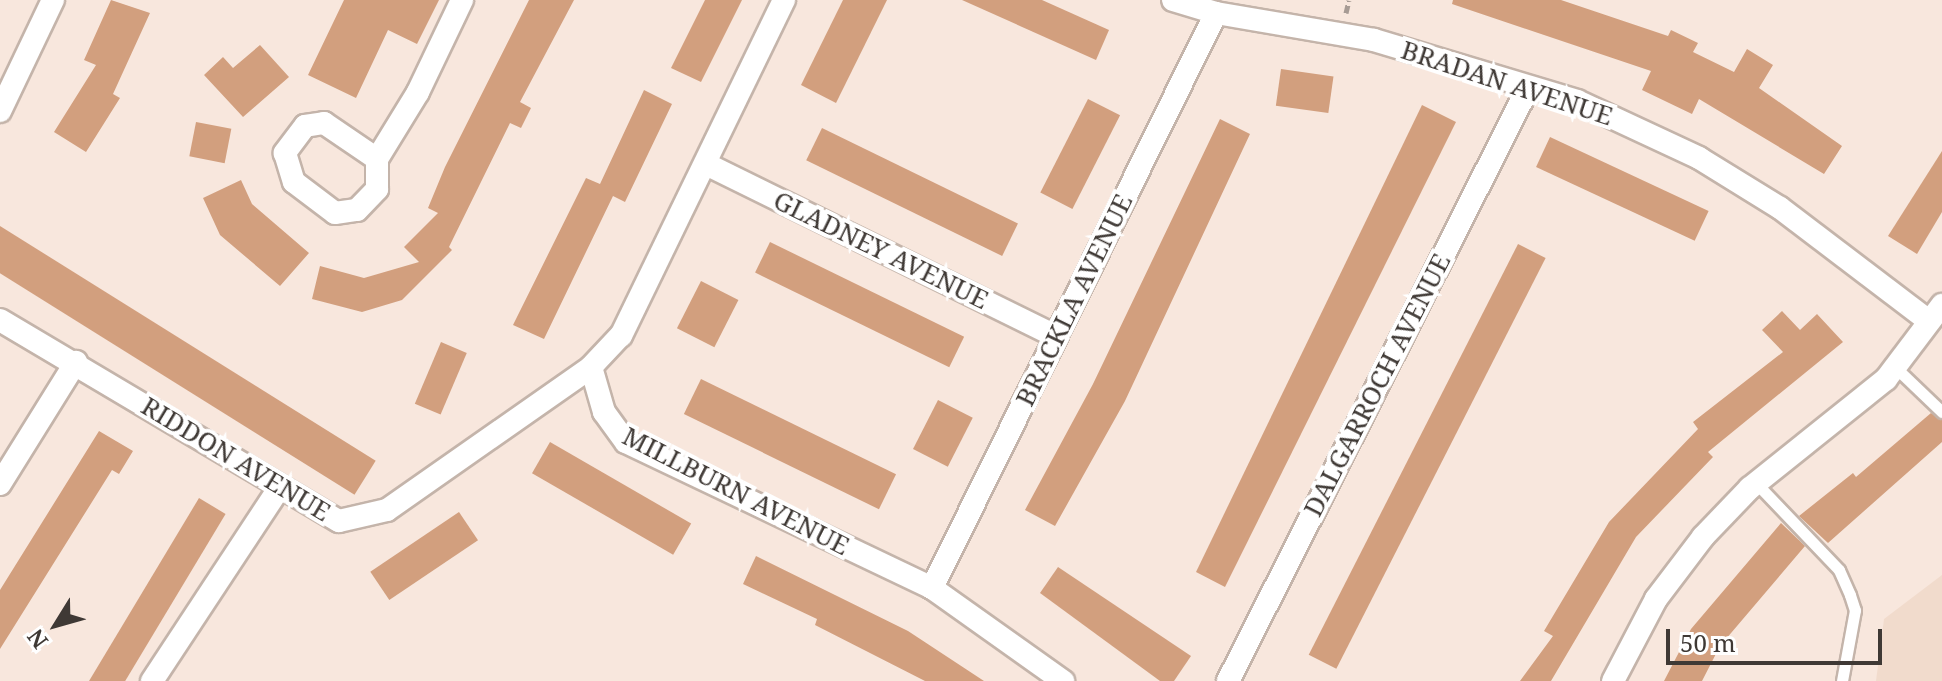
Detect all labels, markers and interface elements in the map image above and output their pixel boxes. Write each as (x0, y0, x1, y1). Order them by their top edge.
street label: BRADAN AVENUE (1397, 34, 1617, 132)
street label: GLADNEY AVENUE (768, 184, 994, 316)
street label: BRACKLA AVENUE (1009, 189, 1139, 411)
street label: DALGARROCH AVENUE (1297, 248, 1457, 522)
street label: RIDDON AVENUE (136, 390, 336, 528)
street label: MILLBURN AVENUE (617, 420, 855, 562)
north arrow (16, 585, 96, 665)
scale bar (1670, 613, 1886, 663)
text: N (20, 623, 54, 655)
text: 50 m (1680, 626, 1736, 659)

